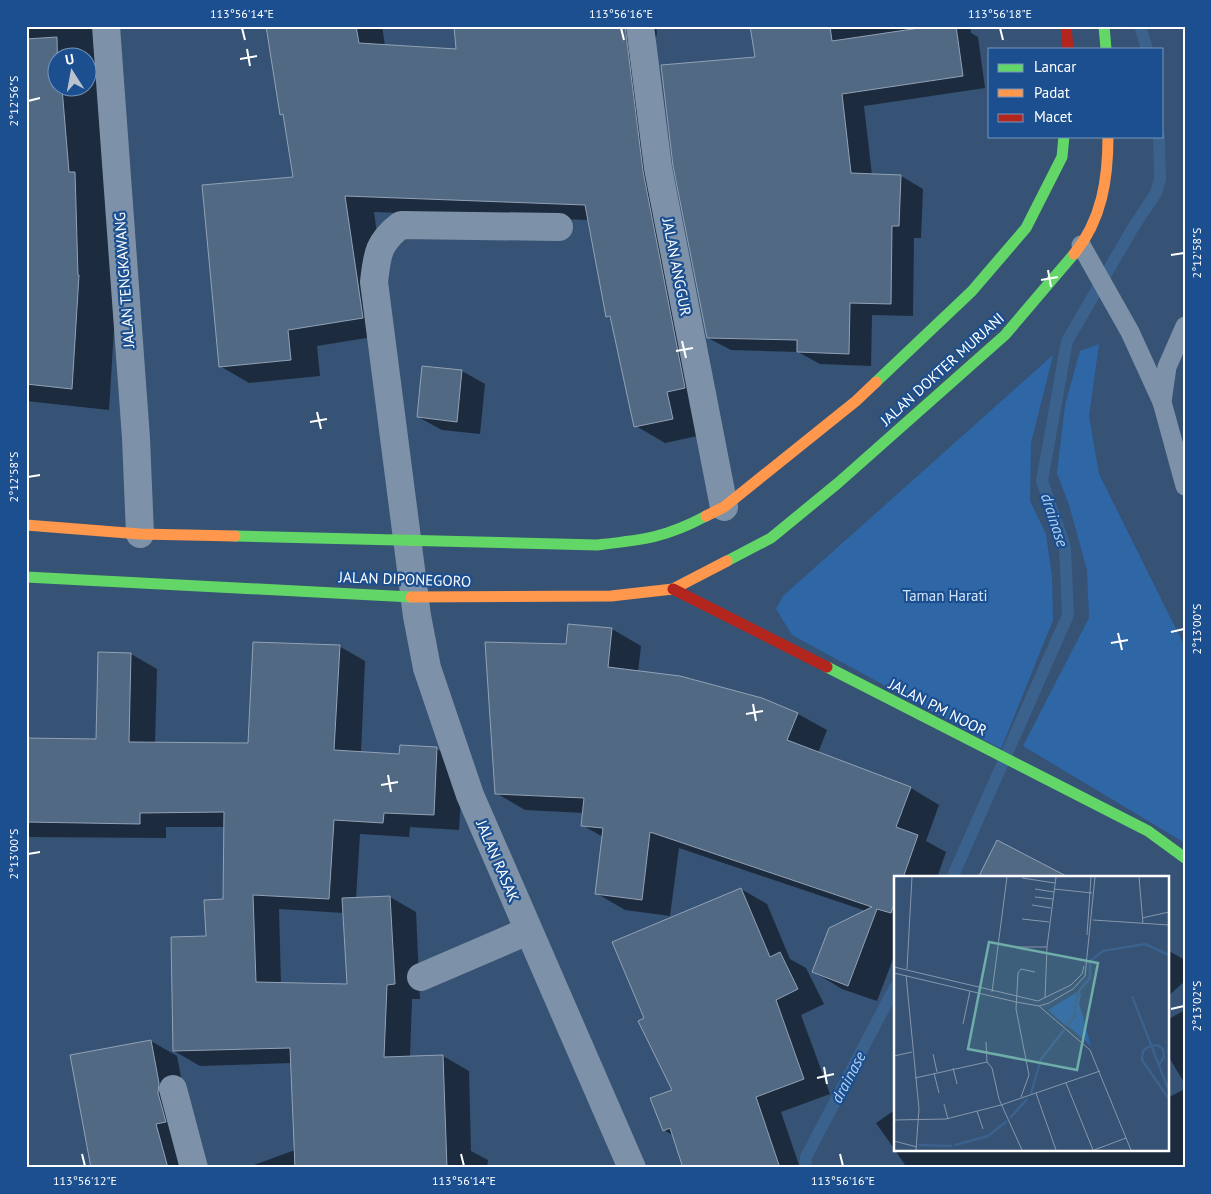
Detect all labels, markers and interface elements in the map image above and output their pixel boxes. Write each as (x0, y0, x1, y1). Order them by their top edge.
text: 113°56'14"E (210, 6, 274, 21)
text: 113°56'16"E (589, 6, 653, 21)
text: 113°56'18"E (968, 6, 1032, 21)
north arrow (48, 48, 98, 98)
legend (988, 48, 1164, 138)
text: U (63, 50, 76, 69)
text: Lancar (1034, 57, 1076, 76)
text: 2°12'56"S (6, 76, 21, 126)
text: Padat (1034, 83, 1070, 102)
text: Macet (1034, 107, 1072, 126)
street label: JALAN TENGKAWANG (110, 211, 138, 350)
street label: JALAN ANGGUR (658, 215, 696, 318)
text: 2°12'58"S (1189, 228, 1204, 278)
street label: JALAN DOKTER MURJANI (875, 308, 1008, 430)
text: 2°12'58"S (6, 452, 21, 502)
water label: drainase (1037, 491, 1073, 550)
street label: JALAN DIPONEGORO (337, 567, 472, 591)
park label: Taman Harati (902, 586, 988, 605)
text: 2°13'00"S (1189, 604, 1204, 654)
street label: JALAN PM NOOR (885, 674, 990, 740)
street label: JALAN RASAK (472, 816, 524, 905)
text: 2°13'00"S (6, 829, 21, 879)
inset map (894, 876, 1168, 1152)
text: 2°13'02"S (1189, 981, 1204, 1031)
water label: drainase (826, 1047, 870, 1106)
text: 113°56'12"E (53, 1173, 117, 1188)
text: 113°56'14"E (432, 1173, 496, 1188)
text: 113°56'16"E (811, 1173, 875, 1188)

